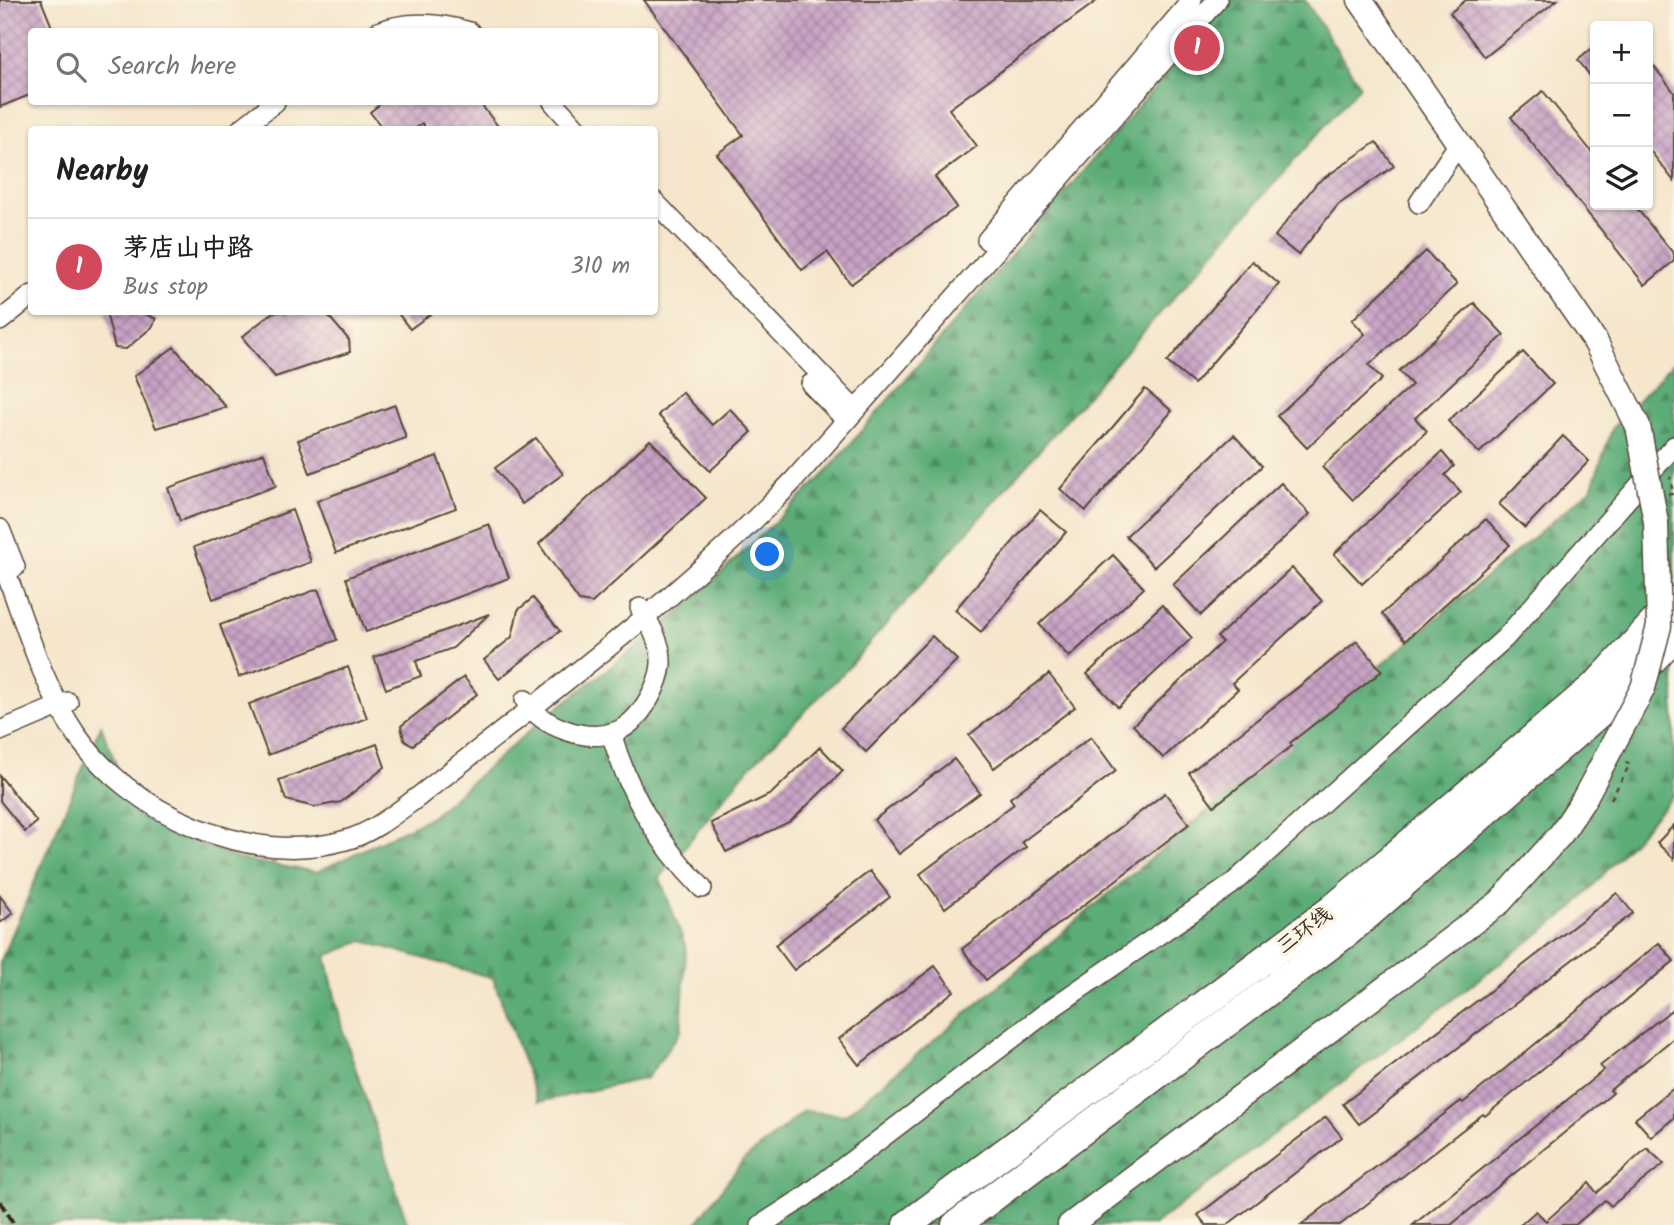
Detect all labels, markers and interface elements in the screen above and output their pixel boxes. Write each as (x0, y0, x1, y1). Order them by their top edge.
map controls (1590, 21, 1653, 210)
button: + (1590, 21, 1653, 84)
pin: 1 (1174, 22, 1220, 74)
search box (28, 28, 658, 105)
text: Search here (108, 46, 236, 88)
icon: search (52, 48, 90, 86)
button: − (1590, 84, 1653, 147)
button: layers (1590, 147, 1653, 210)
text: Nearby (56, 148, 148, 196)
text: 茅店山中路 (123, 228, 253, 270)
text: 1 (76, 249, 82, 285)
text: 310 m (571, 249, 630, 285)
text: Bus stop (123, 270, 208, 306)
your location (750, 537, 784, 571)
street label: 三环线 (1270, 899, 1340, 963)

